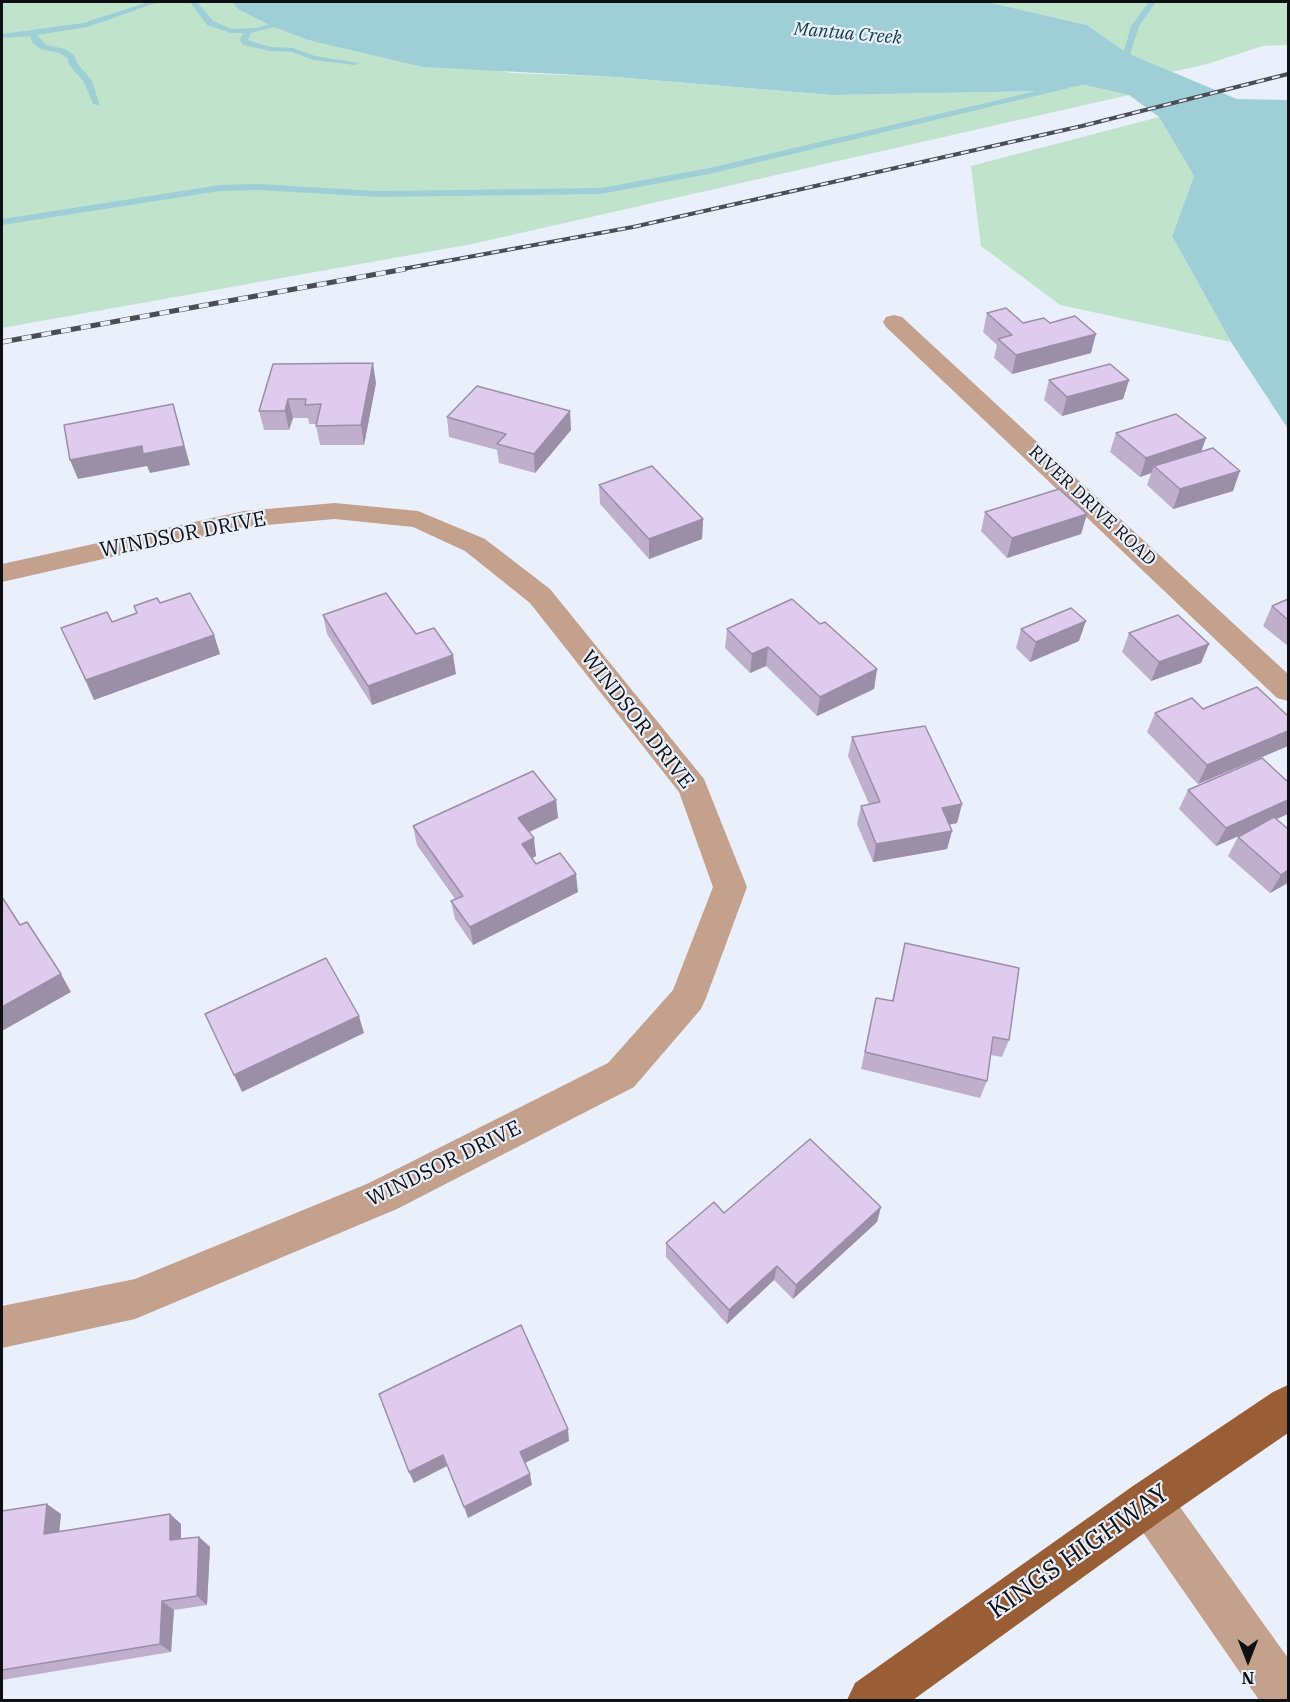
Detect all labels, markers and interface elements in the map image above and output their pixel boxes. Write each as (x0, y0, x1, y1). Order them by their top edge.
water label: Mantua Creek (793, 19, 903, 49)
street label: RIVER DRIVE ROAD (1024, 441, 1160, 571)
street label: WINDSOR DRIVE (98, 507, 268, 563)
street label: WINDSOR DRIVE (575, 646, 699, 794)
street label: WINDSOR DRIVE (363, 1116, 525, 1212)
street label: KINGS HIGHWAY (983, 1478, 1175, 1626)
north arrow (1218, 1630, 1278, 1690)
text: N (1242, 1668, 1254, 1688)

